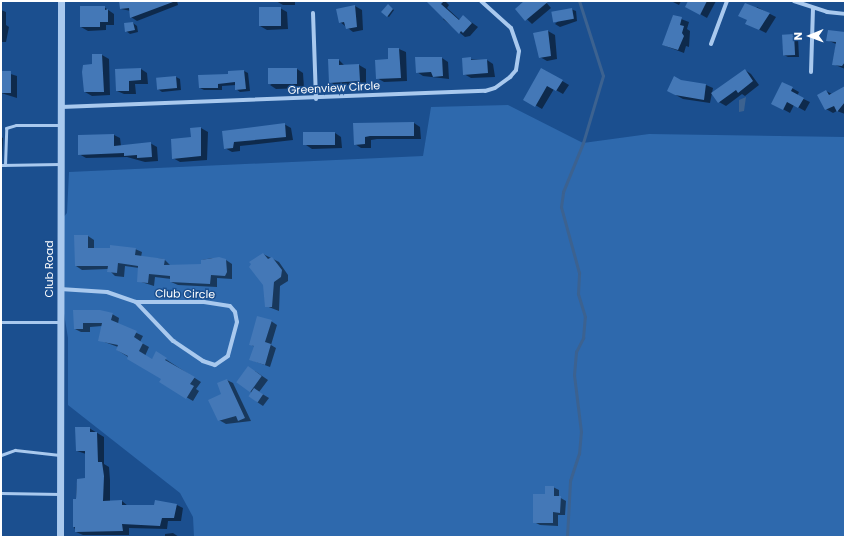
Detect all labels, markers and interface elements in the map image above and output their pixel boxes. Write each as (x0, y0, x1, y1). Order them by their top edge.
north arrow (790, 16, 830, 56)
text: N (790, 32, 806, 40)
street label: Greenview Circle (287, 79, 381, 97)
street label: Club Road (42, 240, 56, 298)
street label: Club Circle (155, 287, 215, 301)

